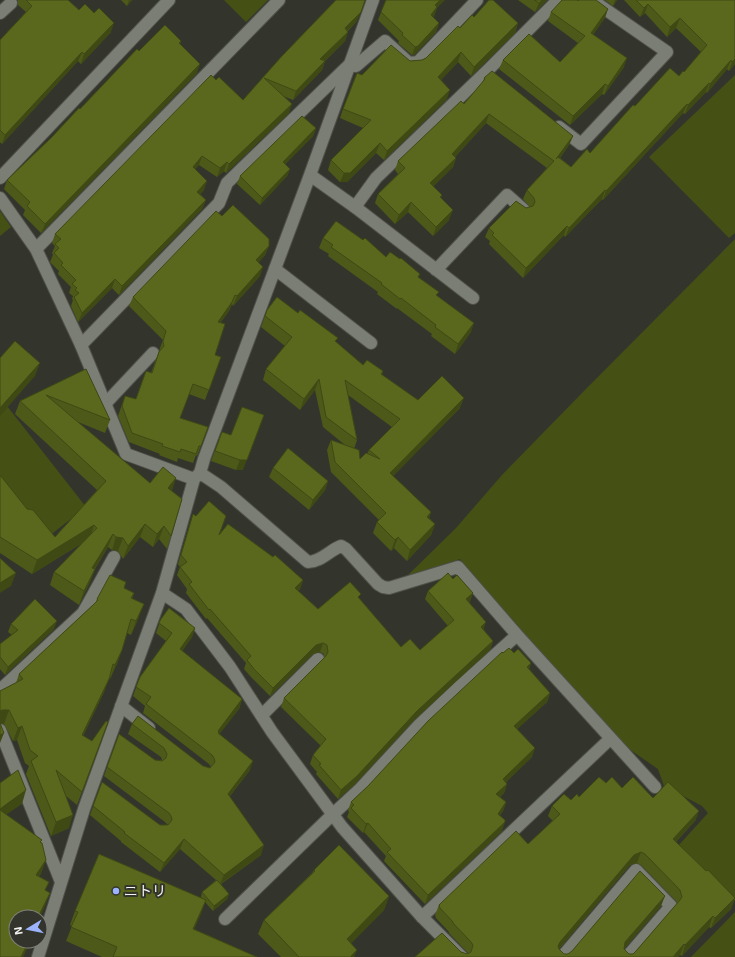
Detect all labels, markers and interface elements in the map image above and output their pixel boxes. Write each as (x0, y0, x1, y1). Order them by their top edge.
place label: ニトリ (124, 882, 166, 899)
marker: ニトリ (111, 886, 121, 896)
north arrow (8, 909, 48, 949)
text: N (11, 926, 25, 936)

